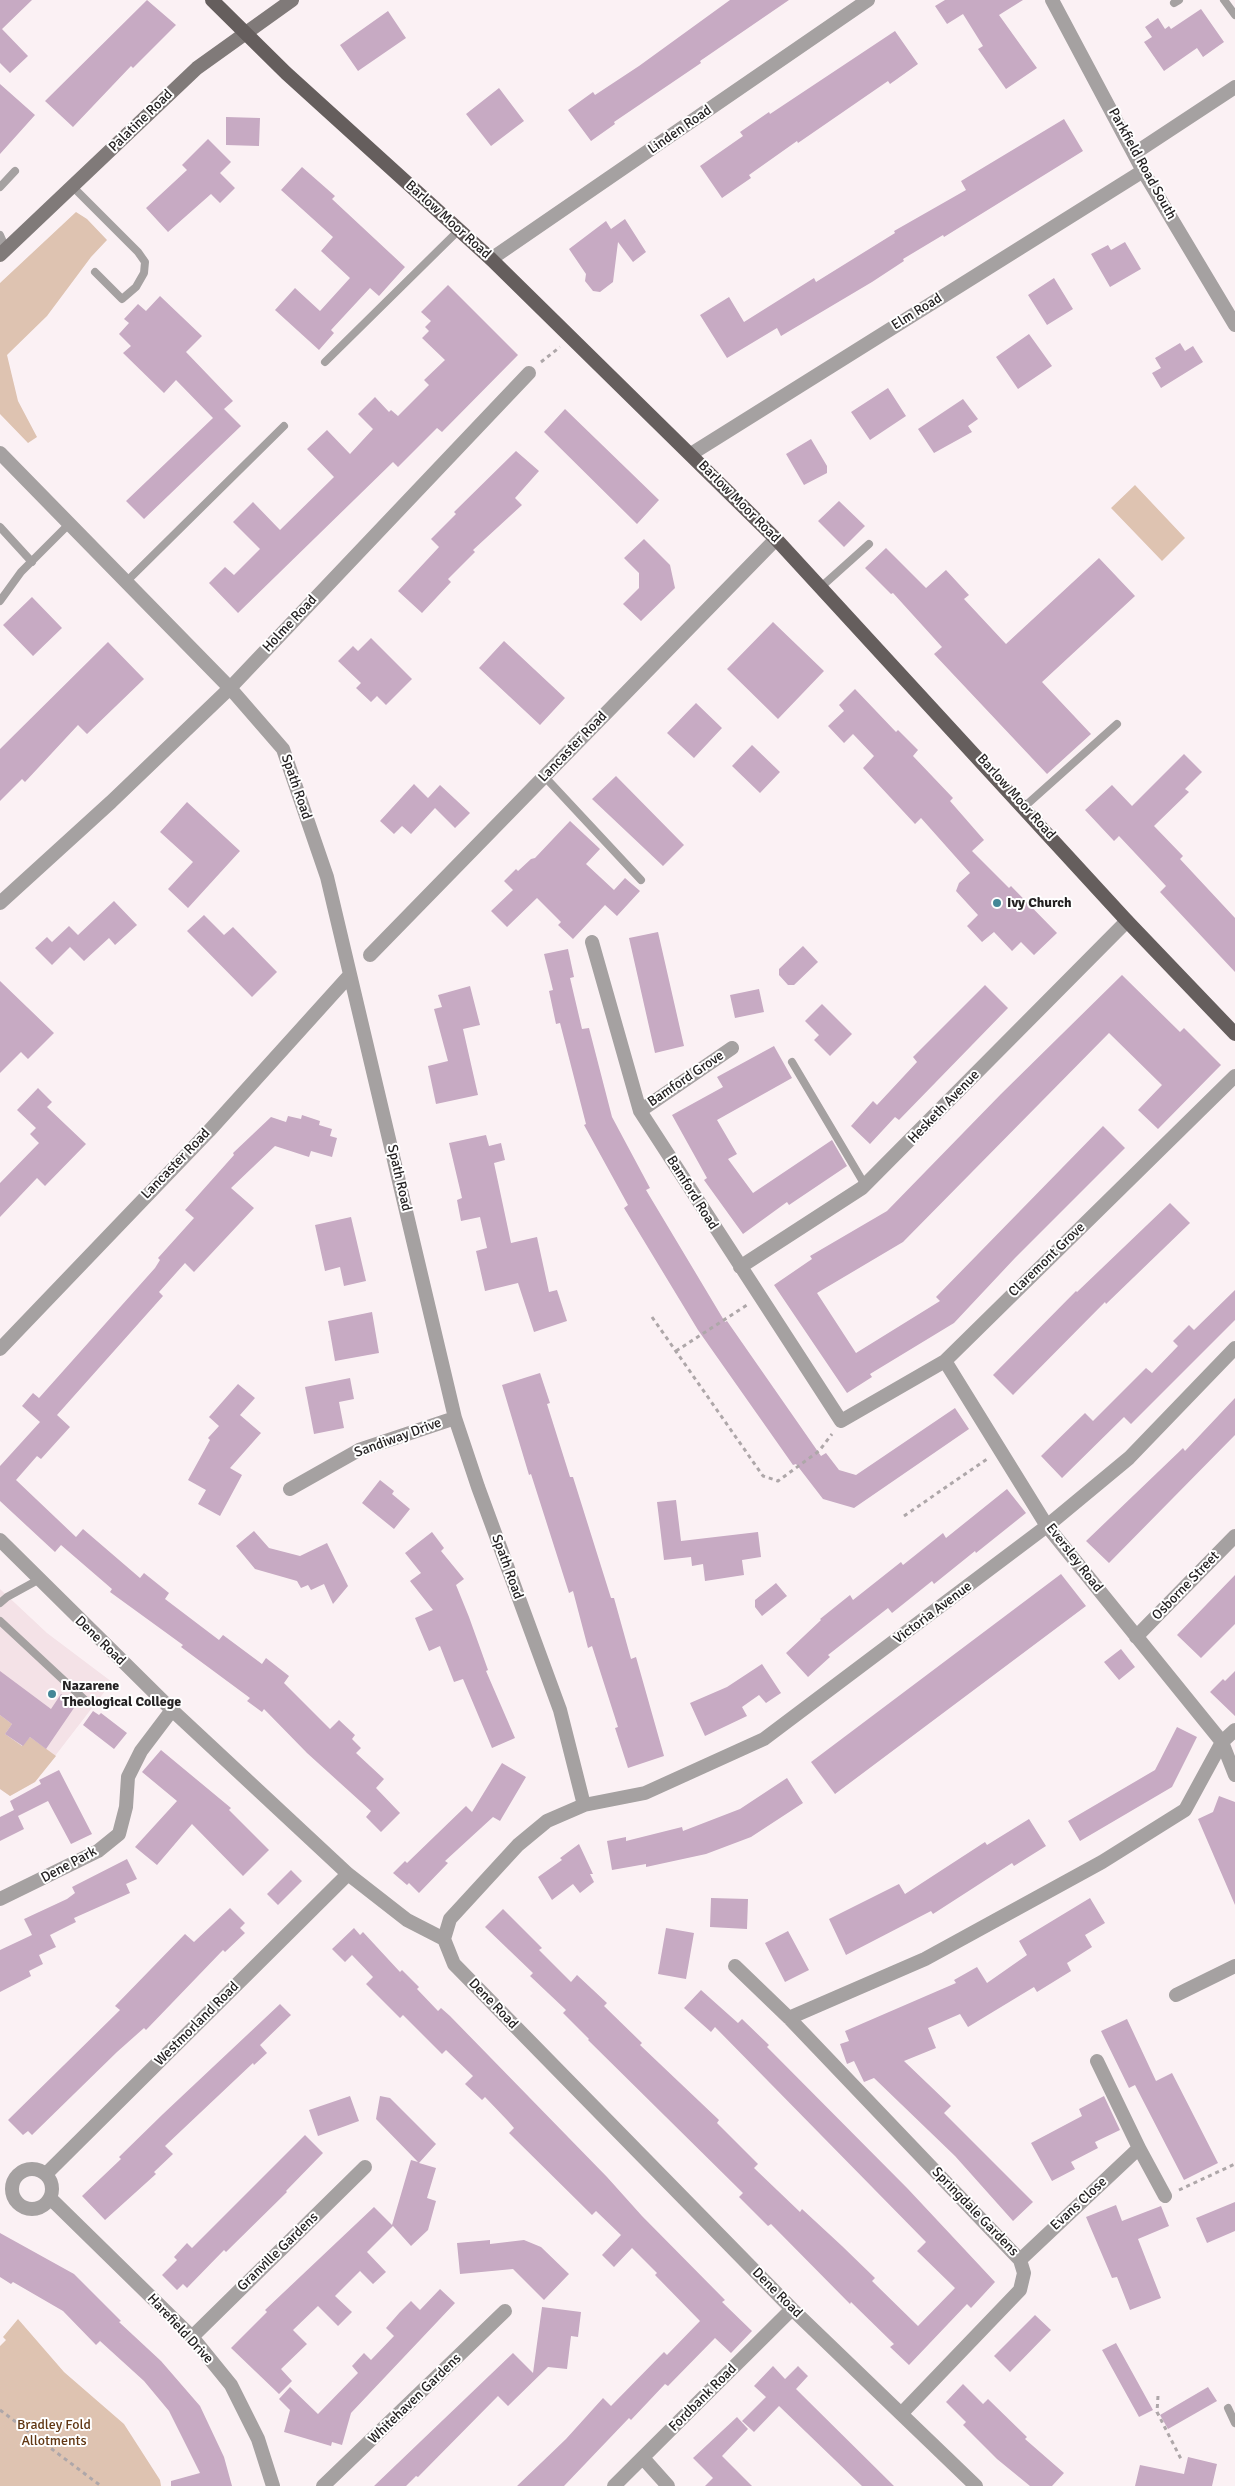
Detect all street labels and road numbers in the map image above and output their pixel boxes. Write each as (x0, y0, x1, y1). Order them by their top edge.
street label: Palatine Road (106, 86, 176, 156)
street label: Linden Road (645, 102, 715, 158)
street label: Parkfield Road South (1104, 105, 1180, 223)
street label: Barlow Moor Road (402, 177, 494, 263)
street label: Elm Road (889, 290, 945, 334)
street label: Barlow Moor Road (694, 457, 784, 547)
street label: Holme Road (259, 592, 321, 656)
street label: Lancaster Road (535, 708, 611, 786)
street label: Barlow Moor Road (973, 751, 1059, 843)
street label: Spath Road (277, 752, 315, 822)
street label: Bamford Grove (645, 1047, 727, 1111)
street label: Hesketh Avenue (905, 1067, 983, 1147)
street label: Lancaster Road (138, 1125, 214, 1203)
street label: Spath Road (383, 1143, 415, 1213)
street label: Bamford Road (663, 1153, 721, 1233)
street label: Claremont Grove (1005, 1219, 1089, 1301)
street label: Sandiway Drive (352, 1414, 444, 1462)
street label: Eversley Road (1042, 1520, 1106, 1596)
street label: Spath Road (488, 1532, 526, 1602)
street label: Osborne Street (1149, 1548, 1223, 1624)
street label: Victoria Avenue (891, 1578, 975, 1648)
street label: Dene Road (71, 1613, 129, 1669)
street label: Dene Park (38, 1843, 100, 1887)
street label: Dene Road (465, 1975, 521, 2033)
street label: Westmorland Road (151, 1978, 243, 2070)
street label: Springdale Gardens (928, 2164, 1022, 2260)
street label: Evans Close (1047, 2174, 1111, 2234)
street label: Granville Gardens (234, 2209, 322, 2295)
street label: Dene Road (749, 2265, 805, 2321)
street label: Harefield Drive (143, 2291, 217, 2367)
street label: Whitehaven Gardens (365, 2350, 465, 2448)
street label: Fordbank Road (666, 2361, 740, 2435)

